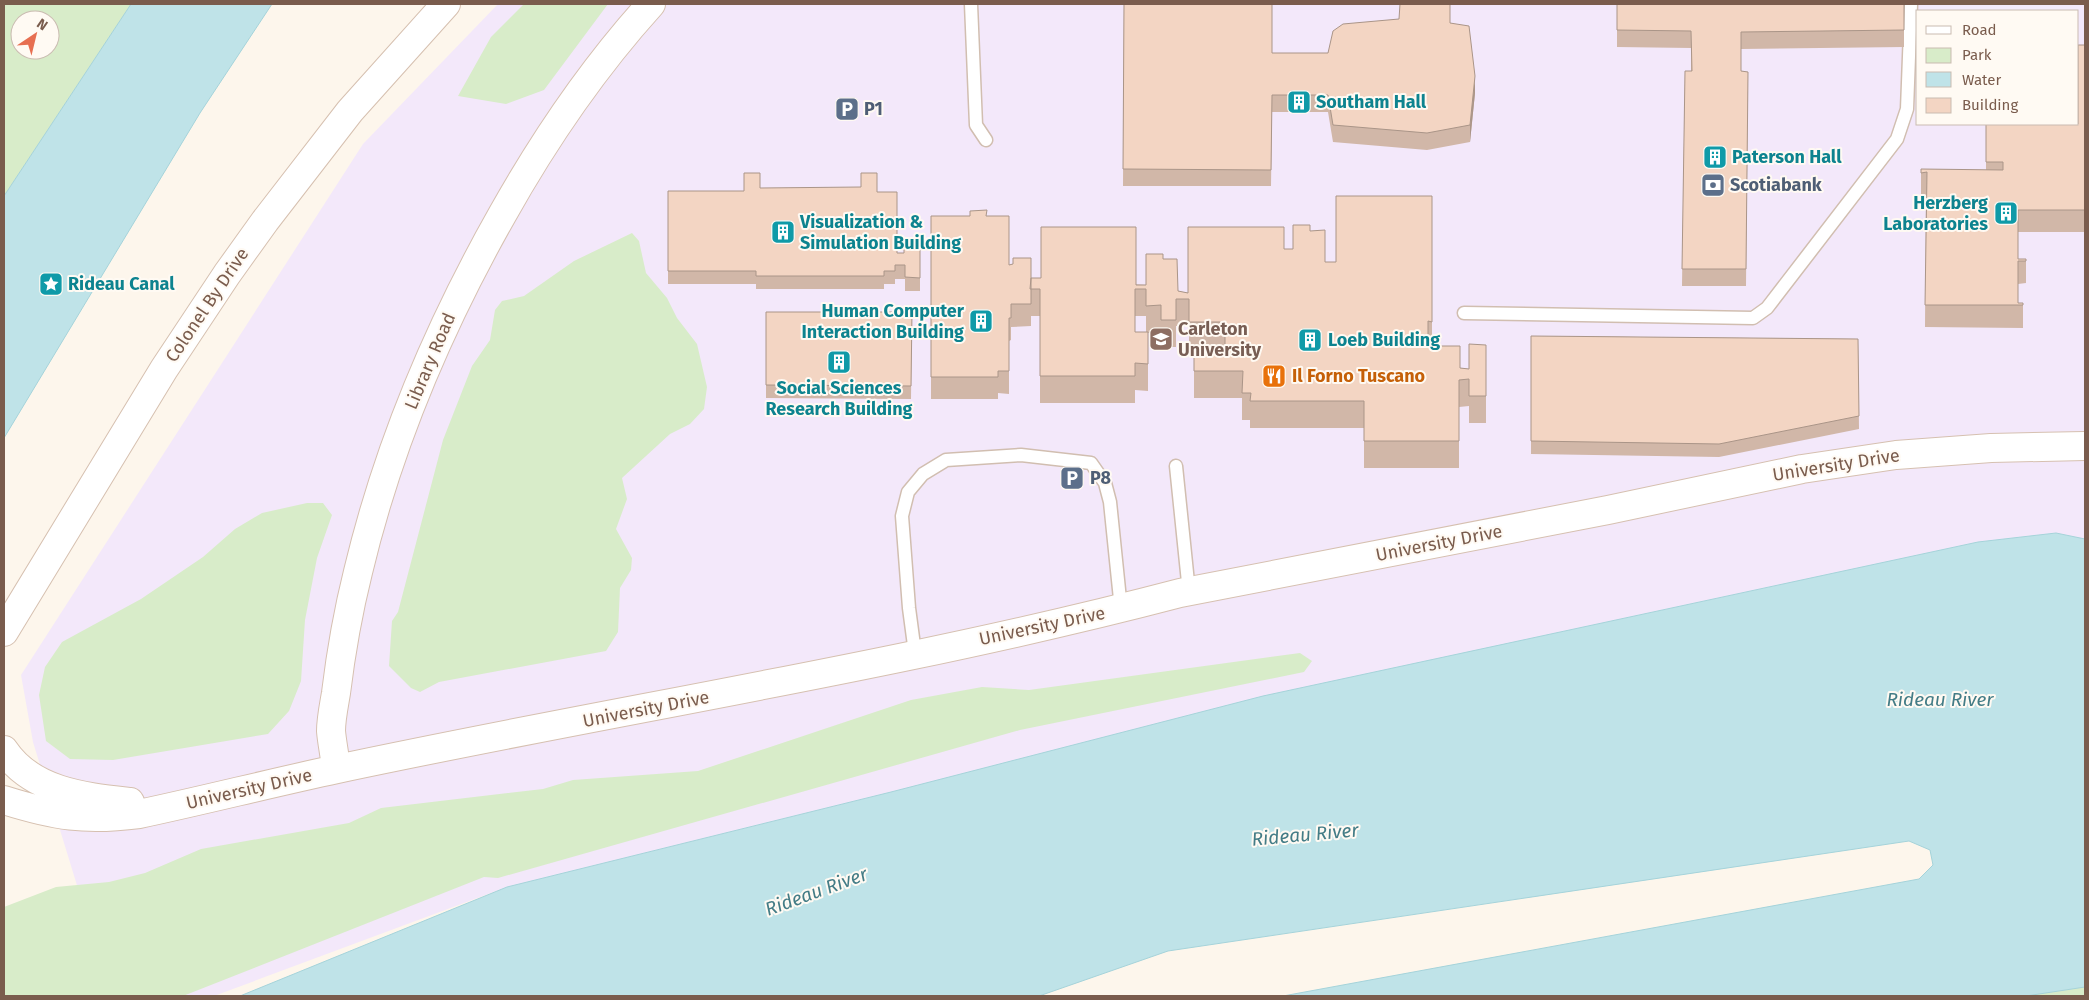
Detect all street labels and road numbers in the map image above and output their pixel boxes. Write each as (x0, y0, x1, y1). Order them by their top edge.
street label: Colonel By Drive (161, 244, 253, 366)
street label: Library Road (400, 309, 460, 413)
street label: University Drive (1771, 444, 1901, 486)
street label: University Drive (1374, 520, 1504, 566)
street label: University Drive (977, 602, 1107, 650)
street label: University Drive (581, 686, 711, 732)
street label: University Drive (184, 764, 314, 814)

